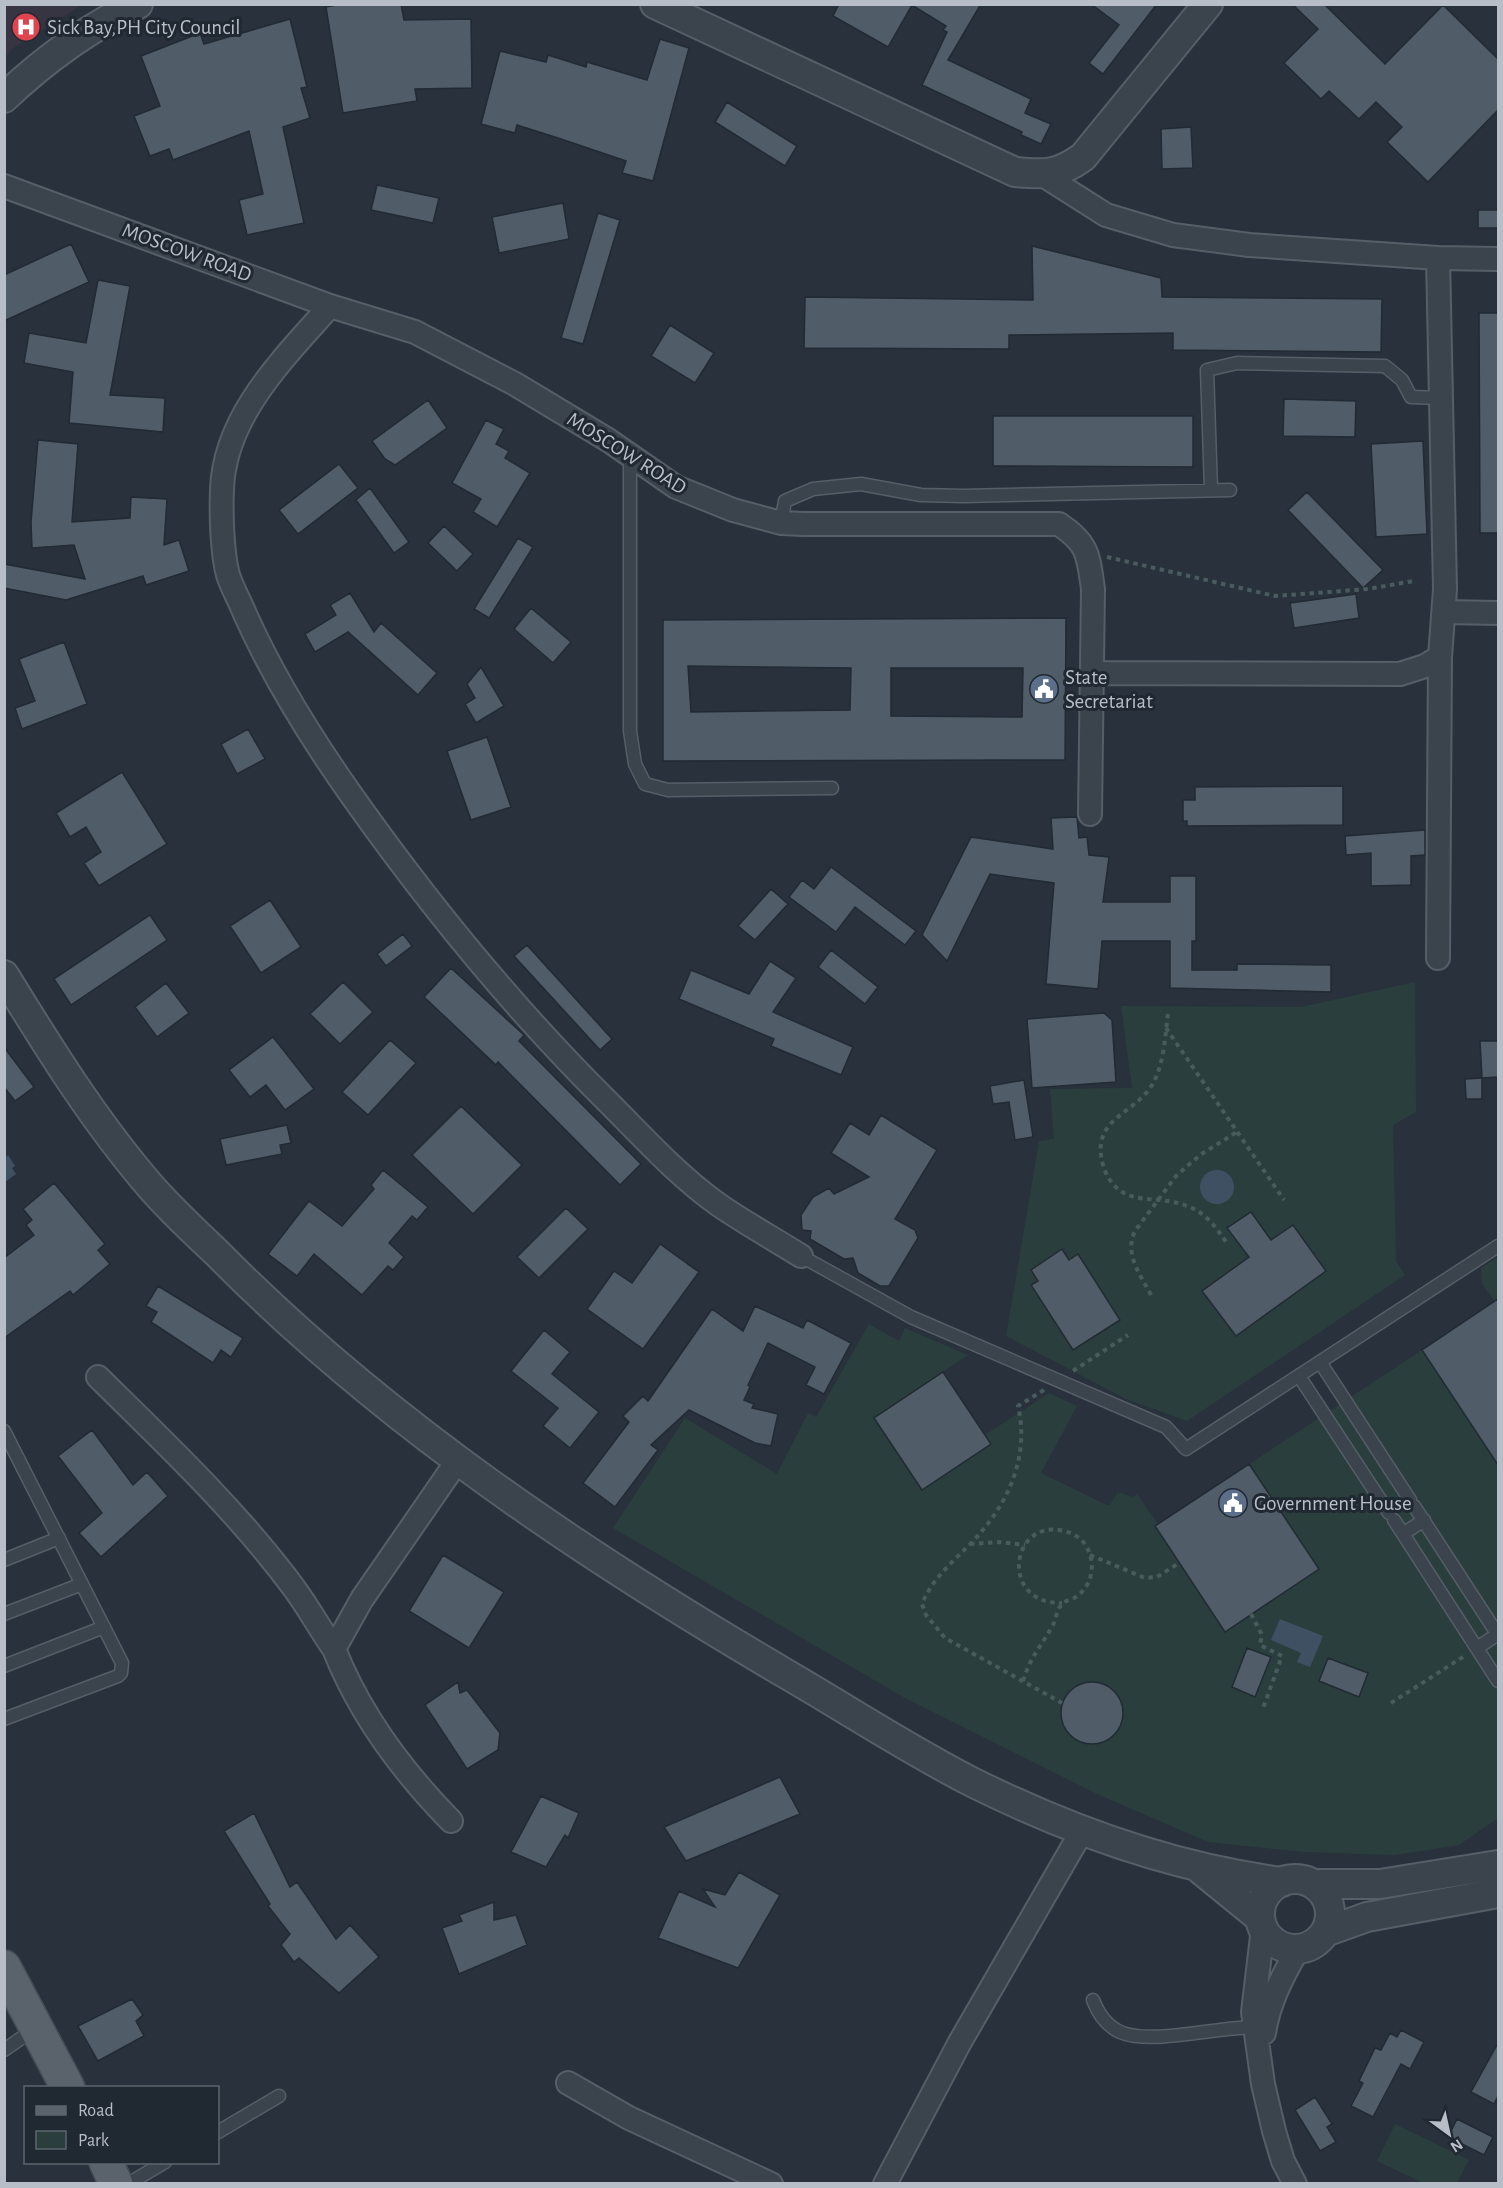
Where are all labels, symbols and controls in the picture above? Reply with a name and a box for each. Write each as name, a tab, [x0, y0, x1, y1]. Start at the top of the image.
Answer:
hospital icon: Sick Bay,PH City Council	[10, 11, 42, 43]
place label: Sick Bay,PH City Council	[47, 17, 241, 38]
street label: MOSCOW ROAD	[119, 219, 254, 286]
street label: MOSCOW ROAD	[563, 408, 690, 498]
place label: State Secretariat	[1065, 667, 1153, 712]
public building icon: State Secretariat	[1028, 673, 1060, 705]
public building icon: Government House	[1217, 1487, 1249, 1519]
place label: Government House	[1254, 1493, 1412, 1514]
legend	[24, 2086, 219, 2164]
text: Road	[78, 2102, 114, 2120]
north arrow	[1419, 2104, 1479, 2164]
text: Park	[78, 2132, 110, 2150]
text: N	[1448, 2136, 1466, 2155]

